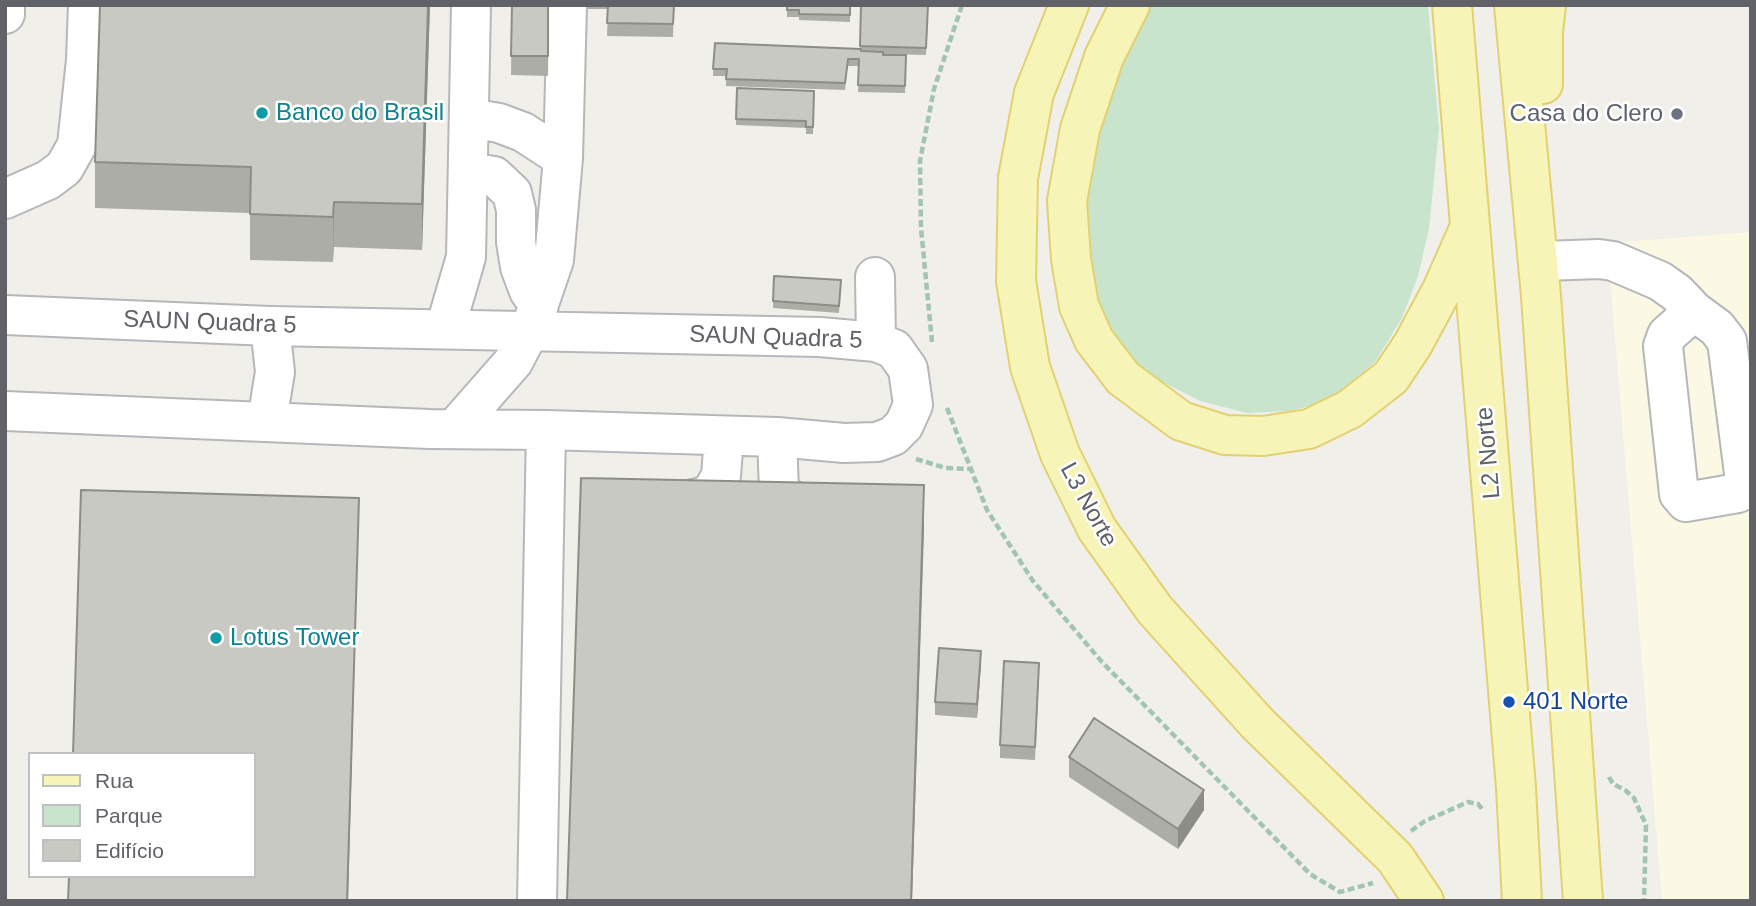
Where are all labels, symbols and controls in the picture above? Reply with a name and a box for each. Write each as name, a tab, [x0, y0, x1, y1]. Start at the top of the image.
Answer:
place label: Banco do Brasil	[276, 99, 444, 127]
place label: Casa do Clero	[1510, 100, 1663, 128]
marker: Banco do Brasil	[254, 105, 270, 121]
marker: Casa do Clero	[1669, 106, 1685, 122]
street label: SAUN Quadra 5	[123, 306, 297, 340]
street label: SAUN Quadra 5	[689, 321, 863, 355]
street label: L2 Norte	[1471, 406, 1507, 500]
street label: L3 Norte	[1053, 458, 1123, 552]
place label: Lotus Tower	[230, 624, 359, 652]
marker: Lotus Tower	[208, 630, 224, 646]
place label: 401 Norte	[1523, 688, 1628, 716]
marker: 401 Norte	[1501, 694, 1517, 710]
legend	[28, 752, 256, 878]
text: Rua	[95, 769, 134, 792]
text: Parque	[95, 804, 163, 827]
text: Edifício	[95, 839, 164, 862]

